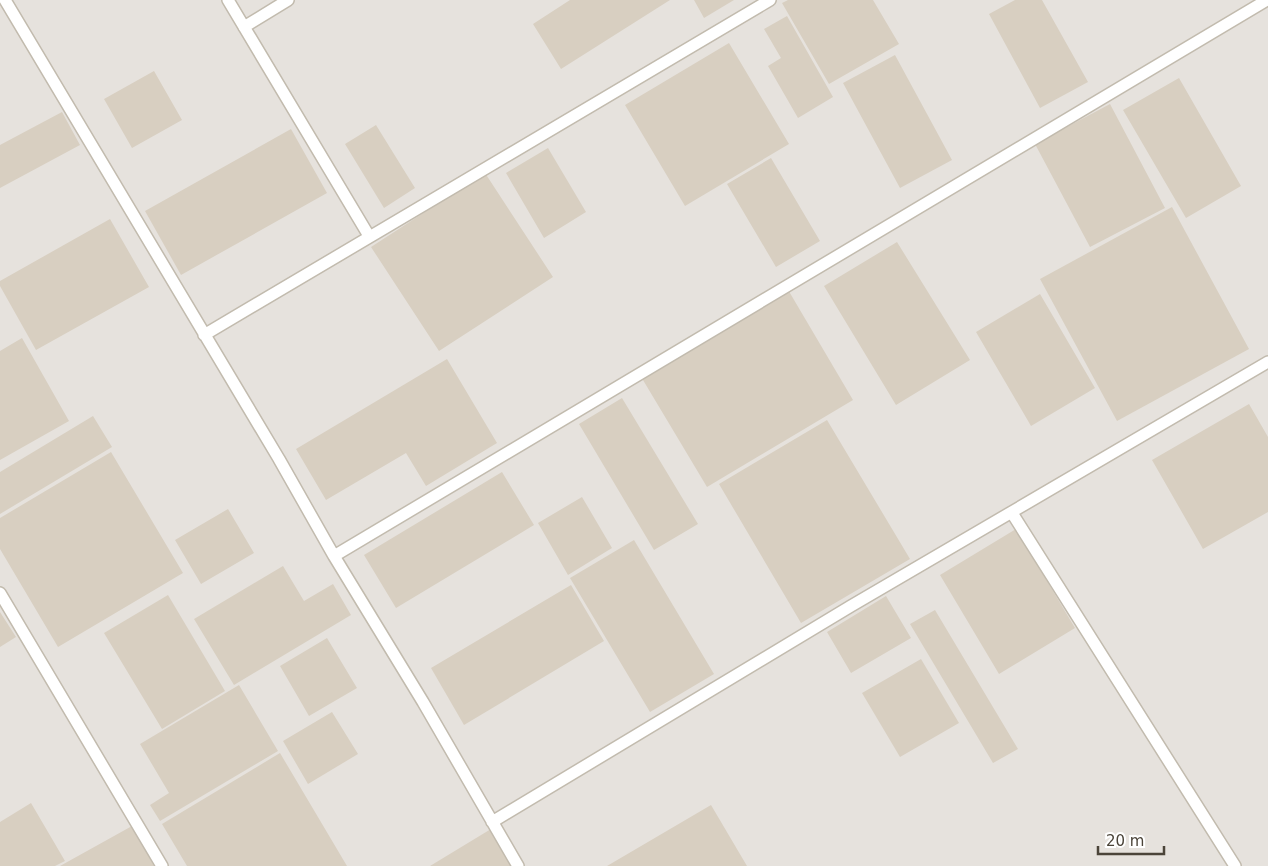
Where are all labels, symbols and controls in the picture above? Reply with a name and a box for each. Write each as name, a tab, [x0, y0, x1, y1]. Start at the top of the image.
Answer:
scale bar	[1098, 824, 1164, 856]
text: 20 m	[1106, 832, 1144, 850]

